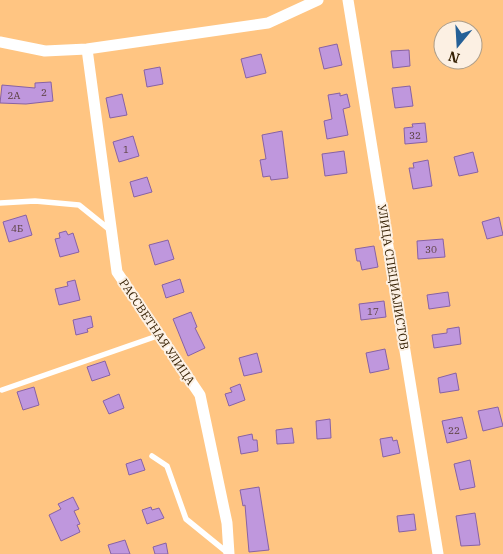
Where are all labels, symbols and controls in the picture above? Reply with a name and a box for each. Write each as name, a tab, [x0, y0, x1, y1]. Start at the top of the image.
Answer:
north arrow	[433, 20, 483, 70]
text: N	[446, 47, 462, 68]
house number: 2	[41, 86, 47, 99]
house number: 2А	[8, 89, 21, 102]
house number: 32	[409, 129, 421, 142]
house number: 1	[123, 143, 129, 156]
street label: УЛИЦА СПЕЦИАЛИСТОВ	[375, 203, 412, 351]
house number: 4Б	[11, 222, 23, 235]
house number: 30	[425, 243, 437, 256]
street label: РАССВЕТНАЯ УЛИЦА	[116, 276, 199, 388]
house number: 17	[367, 305, 379, 318]
house number: 22	[448, 424, 460, 437]

